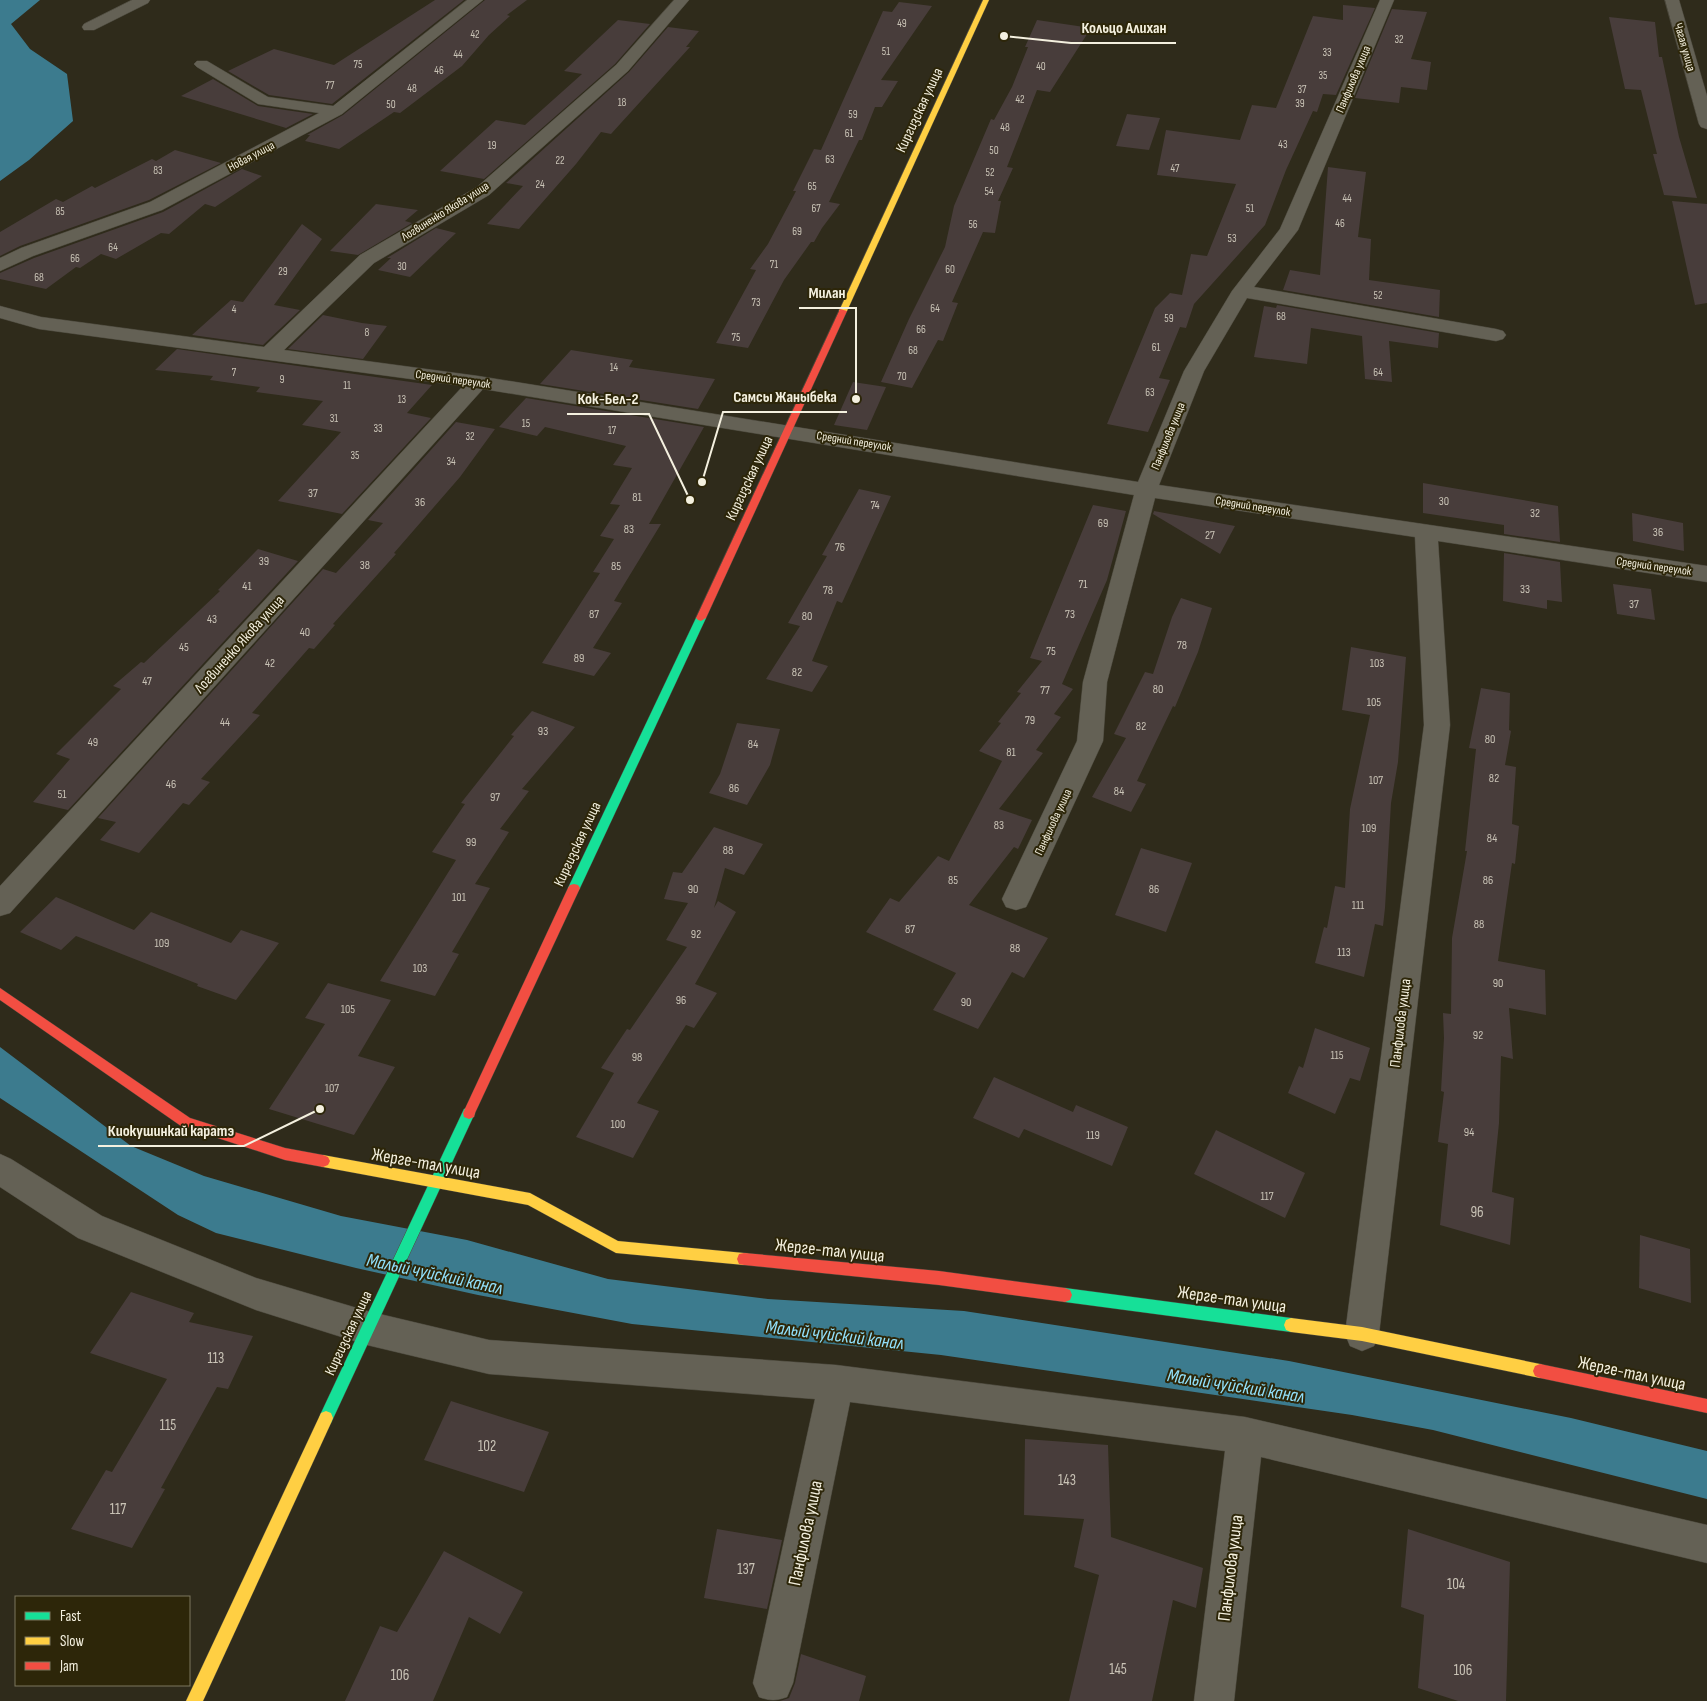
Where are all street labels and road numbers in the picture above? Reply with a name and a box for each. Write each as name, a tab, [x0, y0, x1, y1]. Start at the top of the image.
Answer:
street label: Чагая улица	[1670, 21, 1699, 73]
street label: Панфилова улица	[1333, 43, 1374, 115]
street label: Киргизская улица	[892, 65, 947, 156]
street label: Новая улица	[225, 138, 277, 175]
street label: Логвиненко Якова улица	[398, 178, 492, 245]
street label: Средний переулок	[414, 367, 492, 392]
street label: Панфилова улица	[1148, 400, 1189, 472]
street label: Средний переулок	[815, 428, 893, 455]
street label: Киргизская улица	[722, 433, 777, 524]
street label: Средний переулок	[1214, 493, 1292, 520]
street label: Средний переулок	[1615, 554, 1693, 579]
street label: Логвиненко Якова улица	[190, 591, 289, 698]
street label: Панфилова улица	[1032, 786, 1075, 858]
street label: Киргизская улица	[550, 799, 605, 890]
street label: Панфилова улица	[1386, 977, 1415, 1068]
street label: Жерге-тал улица	[370, 1144, 482, 1183]
street label: Жерге-тал улица	[774, 1234, 886, 1267]
street label: Жерге-тал улица	[1176, 1281, 1288, 1318]
street label: Киргизская улица	[321, 1288, 376, 1379]
street label: Жерге-тал улица	[1576, 1352, 1688, 1395]
street label: Панфилова улица	[784, 1479, 827, 1588]
street label: Панфилова улица	[1214, 1514, 1247, 1622]

